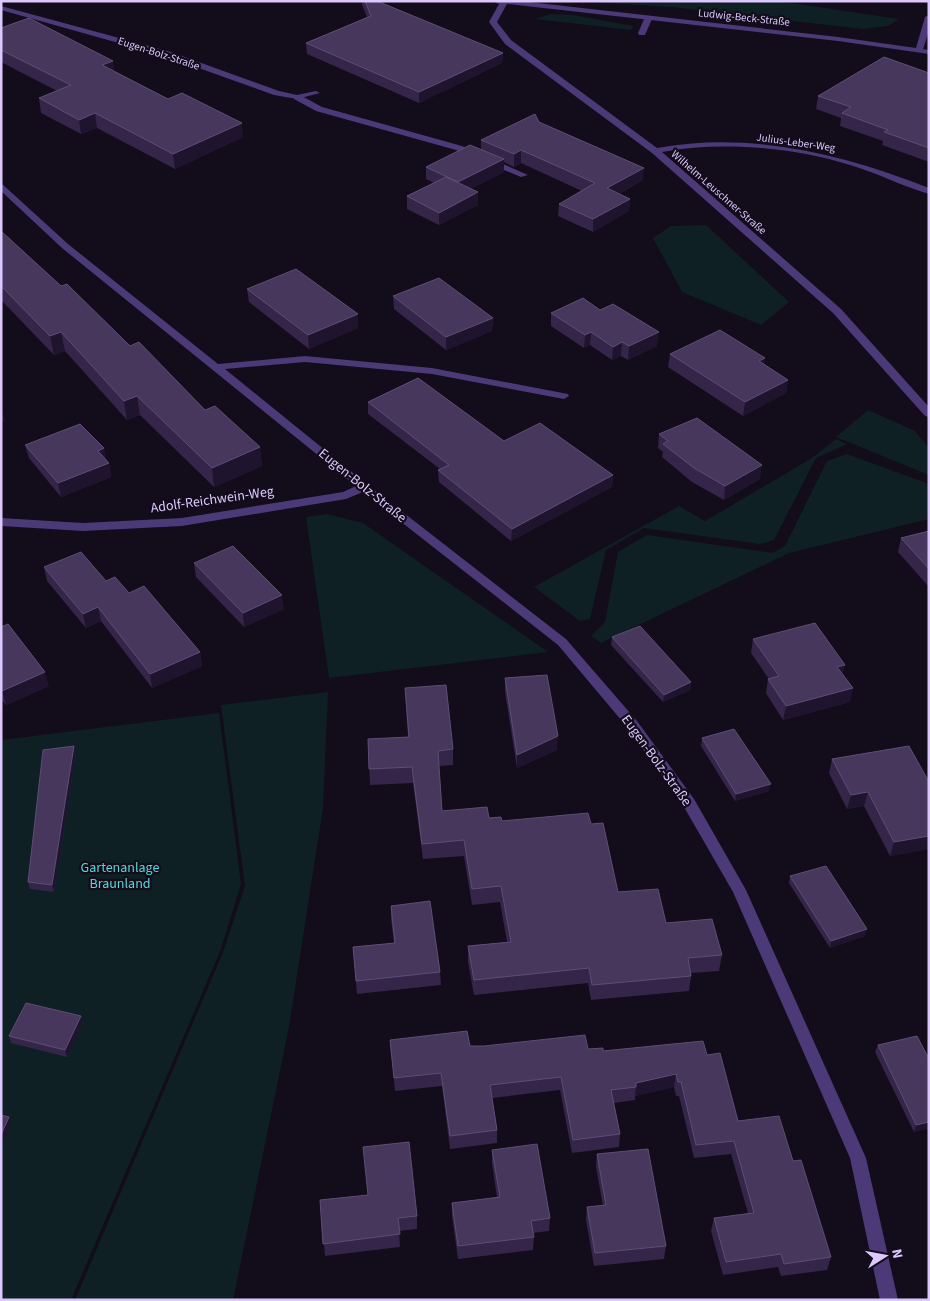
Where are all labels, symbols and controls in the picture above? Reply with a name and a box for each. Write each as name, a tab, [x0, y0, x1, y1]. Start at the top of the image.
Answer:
street label: Ludwig-Beck-Straße	[697, 5, 791, 30]
street label: Eugen-Bolz-Straße	[116, 33, 202, 74]
street label: Julius-Leber-Weg	[756, 130, 837, 156]
street label: Wilhelm-Leuschner-Straße	[668, 147, 770, 238]
street label: Eugen-Bolz-Straße	[314, 444, 411, 528]
street label: Adolf-Reichwein-Weg	[149, 481, 275, 519]
street label: Eugen-Bolz-Straße	[616, 711, 696, 810]
park label: Gartenanlage Braunland	[81, 858, 159, 894]
north arrow	[860, 1231, 910, 1281]
text: N	[886, 1247, 907, 1260]

